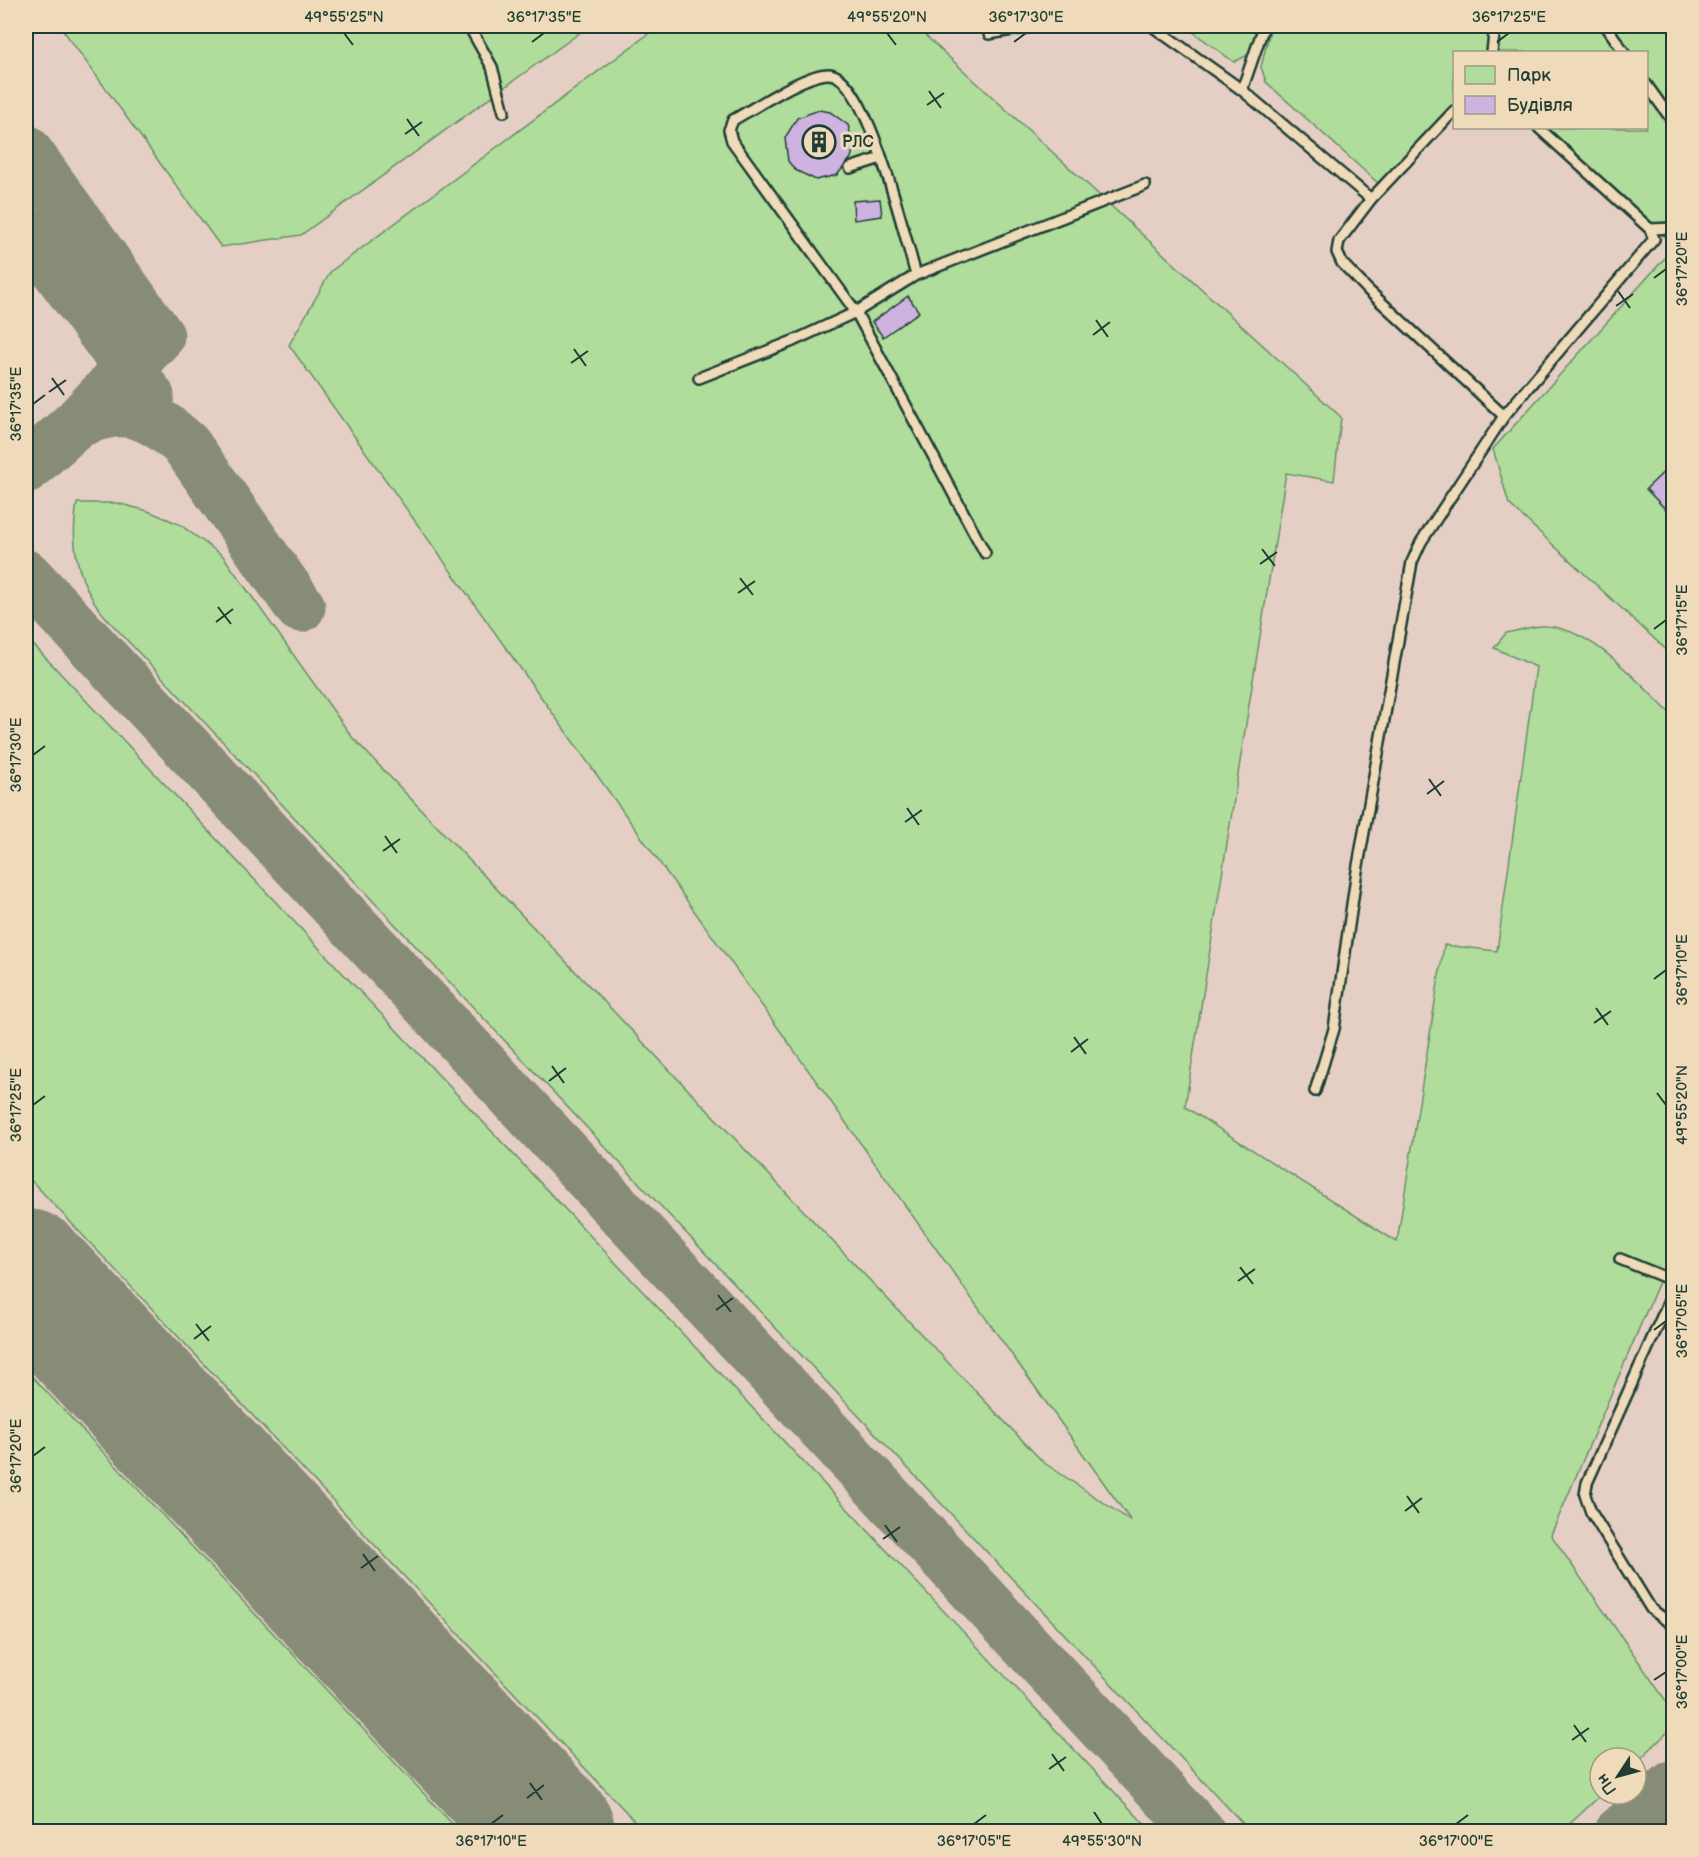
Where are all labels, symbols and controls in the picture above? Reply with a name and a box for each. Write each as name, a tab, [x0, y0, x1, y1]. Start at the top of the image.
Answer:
text: 49°55'25"N	[304, 8, 384, 27]
text: 36°17'35"E	[507, 8, 582, 27]
text: 49°55'20"N	[847, 8, 927, 27]
text: 36°17'30"E	[988, 8, 1064, 27]
text: 36°17'25"E	[1472, 8, 1546, 27]
legend	[1453, 51, 1648, 129]
text: Парк	[1507, 65, 1551, 86]
text: Будівля	[1507, 95, 1573, 116]
building icon: РЛС	[801, 124, 837, 160]
place label: РЛС	[842, 133, 874, 152]
text: 36°17'20"E	[1673, 232, 1692, 306]
text: 36°17'35"E	[7, 366, 26, 441]
text: 36°17'15"E	[1673, 584, 1692, 656]
text: 36°17'30"E	[7, 717, 26, 793]
text: 36°17'10"E	[1673, 934, 1692, 1006]
text: 49°55'20"N	[1673, 1065, 1692, 1145]
text: 36°17'25"E	[7, 1068, 26, 1142]
text: 36°17'05"E	[1673, 1284, 1692, 1358]
text: 36°17'20"E	[7, 1419, 26, 1493]
text: 36°17'00"E	[1673, 1635, 1692, 1709]
north arrow	[1588, 1746, 1648, 1806]
text: Пн	[1593, 1770, 1621, 1798]
text: 36°17'10"E	[455, 1832, 527, 1851]
text: 36°17'05"E	[937, 1832, 1011, 1851]
text: 49°55'30"N	[1062, 1832, 1142, 1851]
text: 36°17'00"E	[1419, 1832, 1493, 1851]

